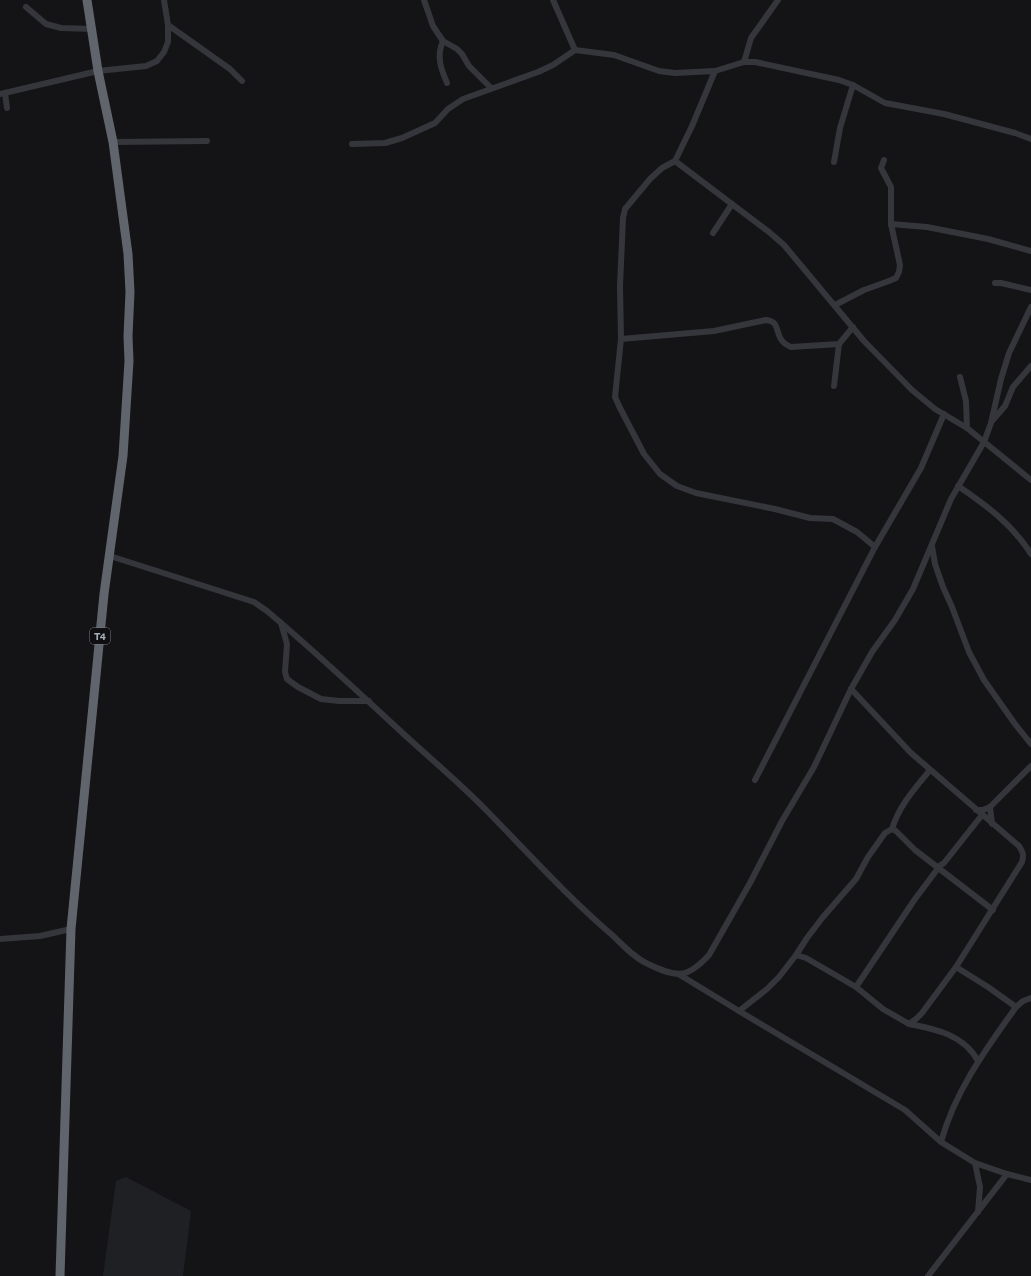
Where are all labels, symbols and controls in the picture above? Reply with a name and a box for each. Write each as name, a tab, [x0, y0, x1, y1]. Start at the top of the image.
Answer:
road number: T4	[90, 628, 110, 644]

